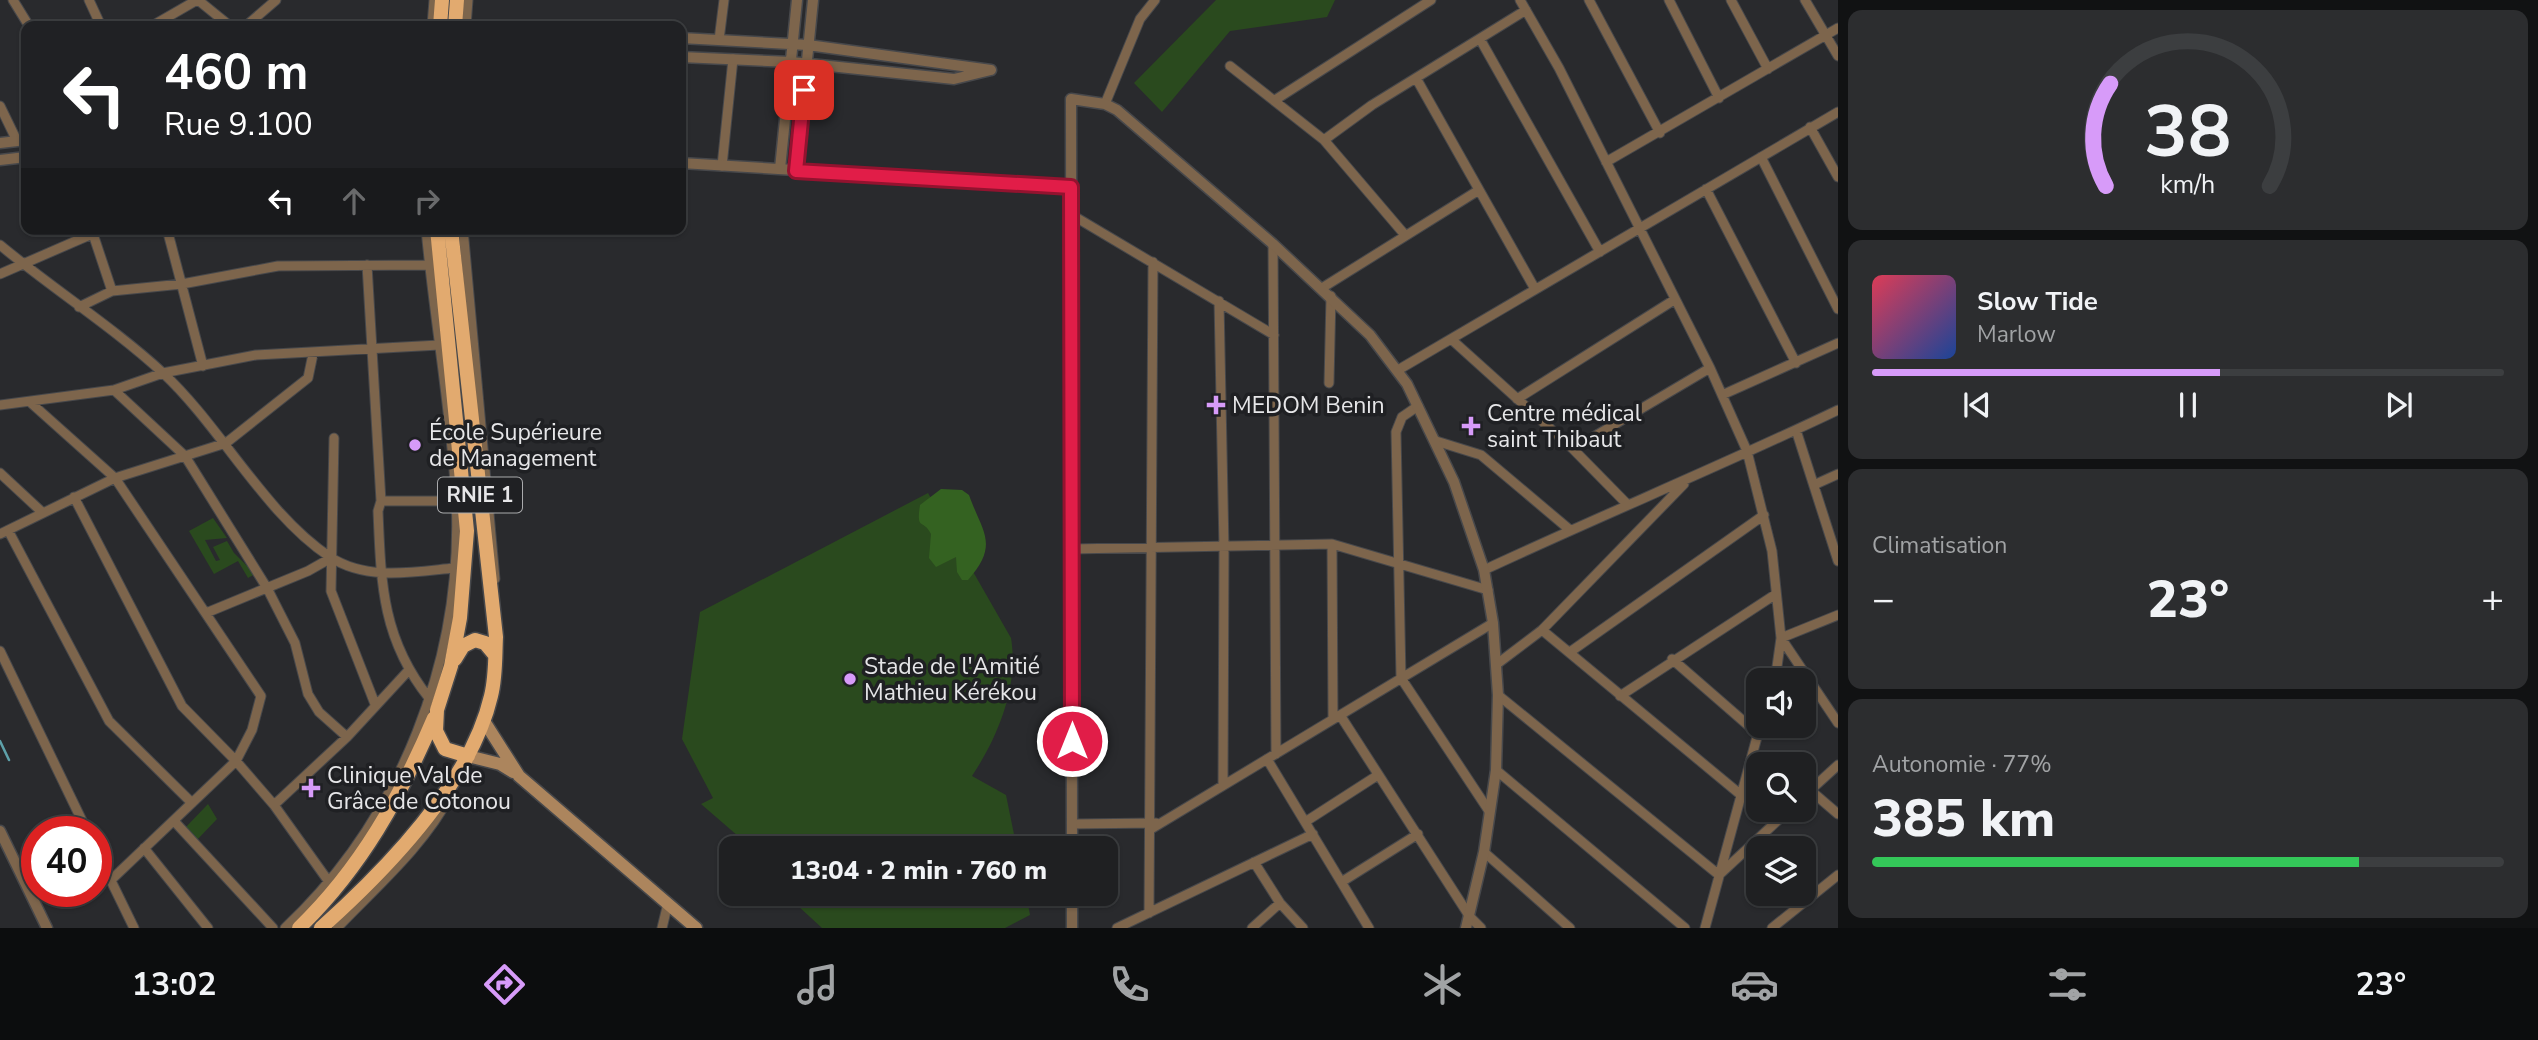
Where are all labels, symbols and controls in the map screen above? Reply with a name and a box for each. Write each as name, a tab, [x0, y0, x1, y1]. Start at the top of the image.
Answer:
text: 460 m	[164, 39, 308, 106]
icon: left	[49, 49, 140, 140]
pin	[774, 60, 834, 120]
icon: arrive	[785, 71, 823, 109]
text: 38	[2144, 82, 2232, 182]
text: Rue 9.100	[164, 103, 313, 146]
text: km/h	[2160, 168, 2216, 202]
icon: left	[262, 182, 300, 220]
icon: ahead	[335, 182, 373, 220]
icon: right	[408, 182, 446, 220]
text: Slow Tide	[1977, 284, 2098, 319]
text: Marlow	[1977, 319, 2056, 350]
icon: previous	[1958, 386, 1996, 424]
icon: pause	[2169, 386, 2207, 424]
icon: next	[2380, 386, 2418, 424]
place label: MEDOM Benin	[1232, 390, 1385, 421]
marker: MEDOM Benin	[1206, 395, 1226, 415]
place label: Centre médical saint Thibaut	[1487, 398, 1642, 455]
marker: Centre médical saint Thibaut	[1461, 416, 1481, 436]
place label: École Supérieure de Management	[429, 417, 602, 474]
marker: École Supérieure de Management	[407, 437, 423, 453]
road number: RNIE 1	[438, 477, 522, 512]
text: Climatisation	[1872, 530, 2007, 561]
text: 23°	[2147, 564, 2229, 635]
text: −	[1872, 574, 1895, 625]
text: +	[2481, 574, 2504, 625]
place label: Stade de l'Amitié Mathieu Kérékou	[864, 651, 1040, 708]
map controls	[1746, 668, 1816, 906]
button: sound	[1746, 668, 1816, 738]
marker: Stade de l'Amitié Mathieu Kérékou	[842, 671, 858, 687]
position arrow	[1035, 704, 1109, 778]
text: Autonomie · 77%	[1872, 749, 2052, 780]
button: search	[1746, 752, 1816, 822]
place label: Clinique Val de Grâce de Cotonou	[327, 760, 511, 817]
marker: Clinique Val de Grâce de Cotonou	[301, 778, 321, 798]
text: 385 km	[1872, 783, 2055, 854]
speed limit sign: 40	[21, 816, 112, 907]
button: layers	[1746, 836, 1816, 906]
text: 13:04 · 2 min · 760 m	[790, 853, 1047, 888]
icon: directions	[480, 960, 529, 1009]
icon: music	[793, 960, 842, 1009]
icon: phone	[1105, 960, 1154, 1009]
icon: climate	[1418, 960, 1467, 1009]
icon: car	[1730, 960, 1779, 1009]
icon: filters	[2043, 960, 2092, 1009]
text: 13:02	[132, 963, 217, 1006]
text: 23°	[2356, 963, 2406, 1006]

